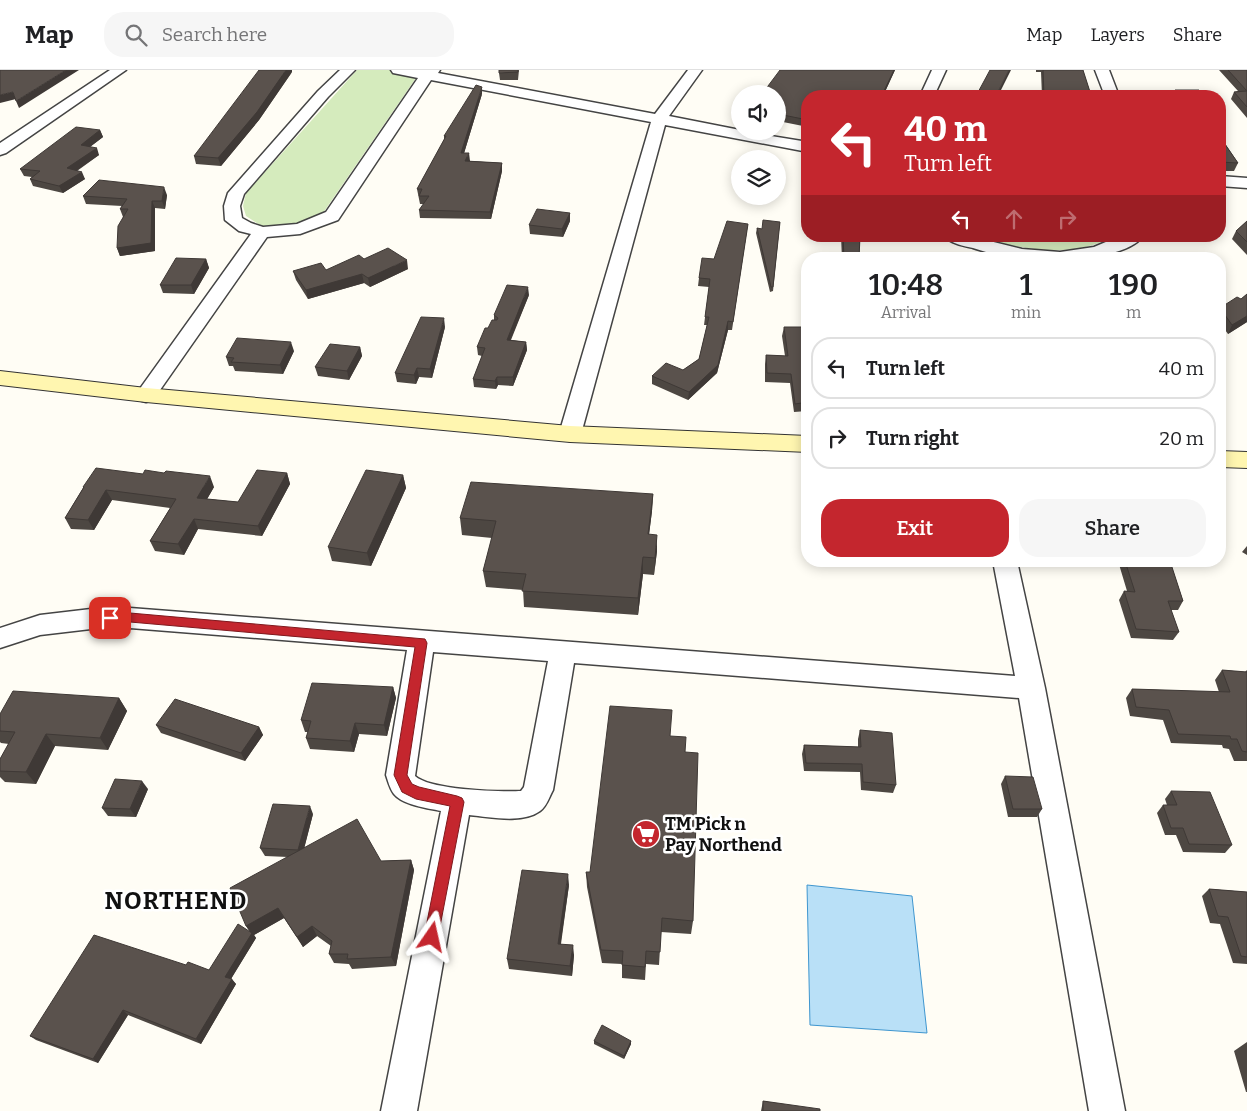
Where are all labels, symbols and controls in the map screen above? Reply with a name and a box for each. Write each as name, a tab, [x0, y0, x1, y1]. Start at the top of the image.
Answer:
search box	[104, 12, 454, 57]
text: Map	[25, 21, 74, 49]
icon: search	[122, 21, 150, 49]
text: Search here	[162, 23, 267, 46]
text: Map	[1026, 24, 1062, 46]
text: Layers	[1090, 24, 1145, 46]
text: Share	[1173, 24, 1222, 46]
map controls	[731, 85, 786, 205]
button: sound	[731, 85, 786, 140]
text: 40 m	[904, 108, 987, 150]
icon: left	[821, 110, 886, 175]
button: layers	[731, 150, 786, 205]
text: Turn left	[904, 150, 992, 177]
icon: left	[947, 205, 975, 233]
icon: ahead	[1000, 205, 1028, 233]
icon: right	[1053, 205, 1081, 233]
text: 10:48	[869, 267, 943, 303]
text: 1	[1020, 267, 1032, 303]
text: 190	[1109, 267, 1158, 303]
text: Arrival	[881, 303, 931, 322]
text: min	[1011, 303, 1041, 322]
text: m	[1126, 303, 1141, 322]
icon: left	[823, 354, 851, 382]
text: Turn left	[866, 357, 945, 380]
text: 40 m	[1159, 357, 1204, 380]
icon: right	[823, 424, 851, 452]
text: Turn right	[866, 427, 959, 450]
text: 20 m	[1160, 427, 1204, 450]
button: Exit	[821, 499, 1009, 557]
button: Share	[1019, 499, 1206, 557]
pin	[89, 597, 131, 639]
icon: arrive	[96, 604, 124, 632]
place label: TM Pick n Pay Northend	[665, 813, 782, 856]
supermarket icon: TM Pick n Pay Northend	[631, 819, 661, 849]
district label: NORTHEND	[105, 887, 247, 915]
position arrow	[405, 910, 457, 962]

